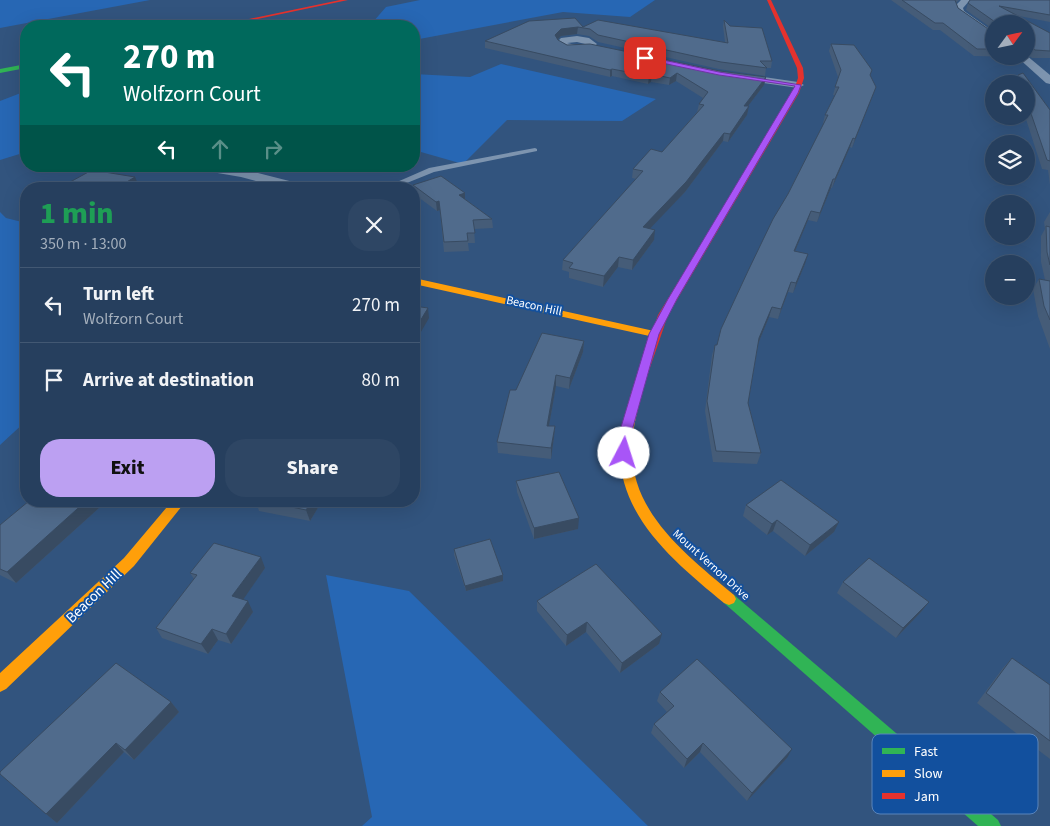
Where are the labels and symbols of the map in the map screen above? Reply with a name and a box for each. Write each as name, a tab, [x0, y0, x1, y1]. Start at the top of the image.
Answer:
north arrow	[985, 15, 1035, 65]
pin	[624, 37, 666, 79]
street label: Beacon Hill	[505, 292, 563, 320]
position arrow	[597, 426, 649, 478]
street label: Mount Vernon Drive	[669, 526, 753, 604]
street label: Beacon Hill	[61, 564, 127, 628]
legend	[872, 734, 1038, 814]
text: Fast	[914, 742, 938, 762]
text: Slow	[914, 764, 943, 784]
text: Jam	[914, 787, 939, 807]

